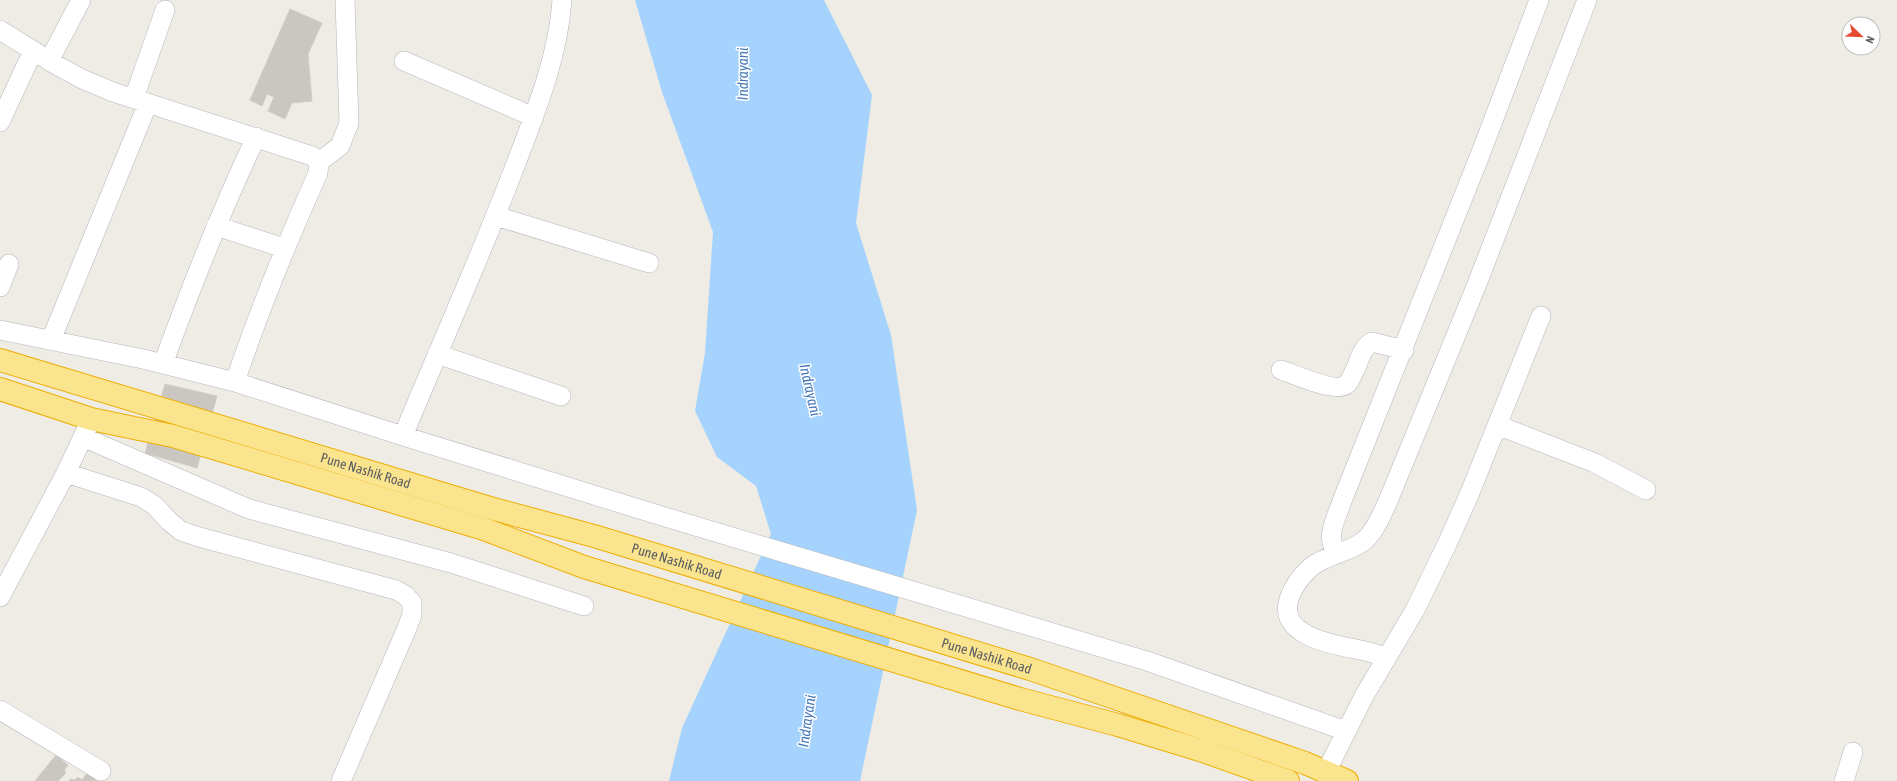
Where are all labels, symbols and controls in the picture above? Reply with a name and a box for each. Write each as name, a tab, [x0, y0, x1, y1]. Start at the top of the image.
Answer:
north arrow	[1841, 16, 1881, 56]
text: N	[1863, 35, 1877, 45]
water label: Indrayani	[734, 47, 751, 100]
water label: Indrayani	[796, 362, 825, 418]
street label: Pune Nashik Road	[319, 449, 413, 492]
street label: Pune Nashik Road	[630, 540, 724, 582]
street label: Pune Nashik Road	[940, 634, 1034, 677]
water label: Indrayani	[794, 693, 819, 748]

